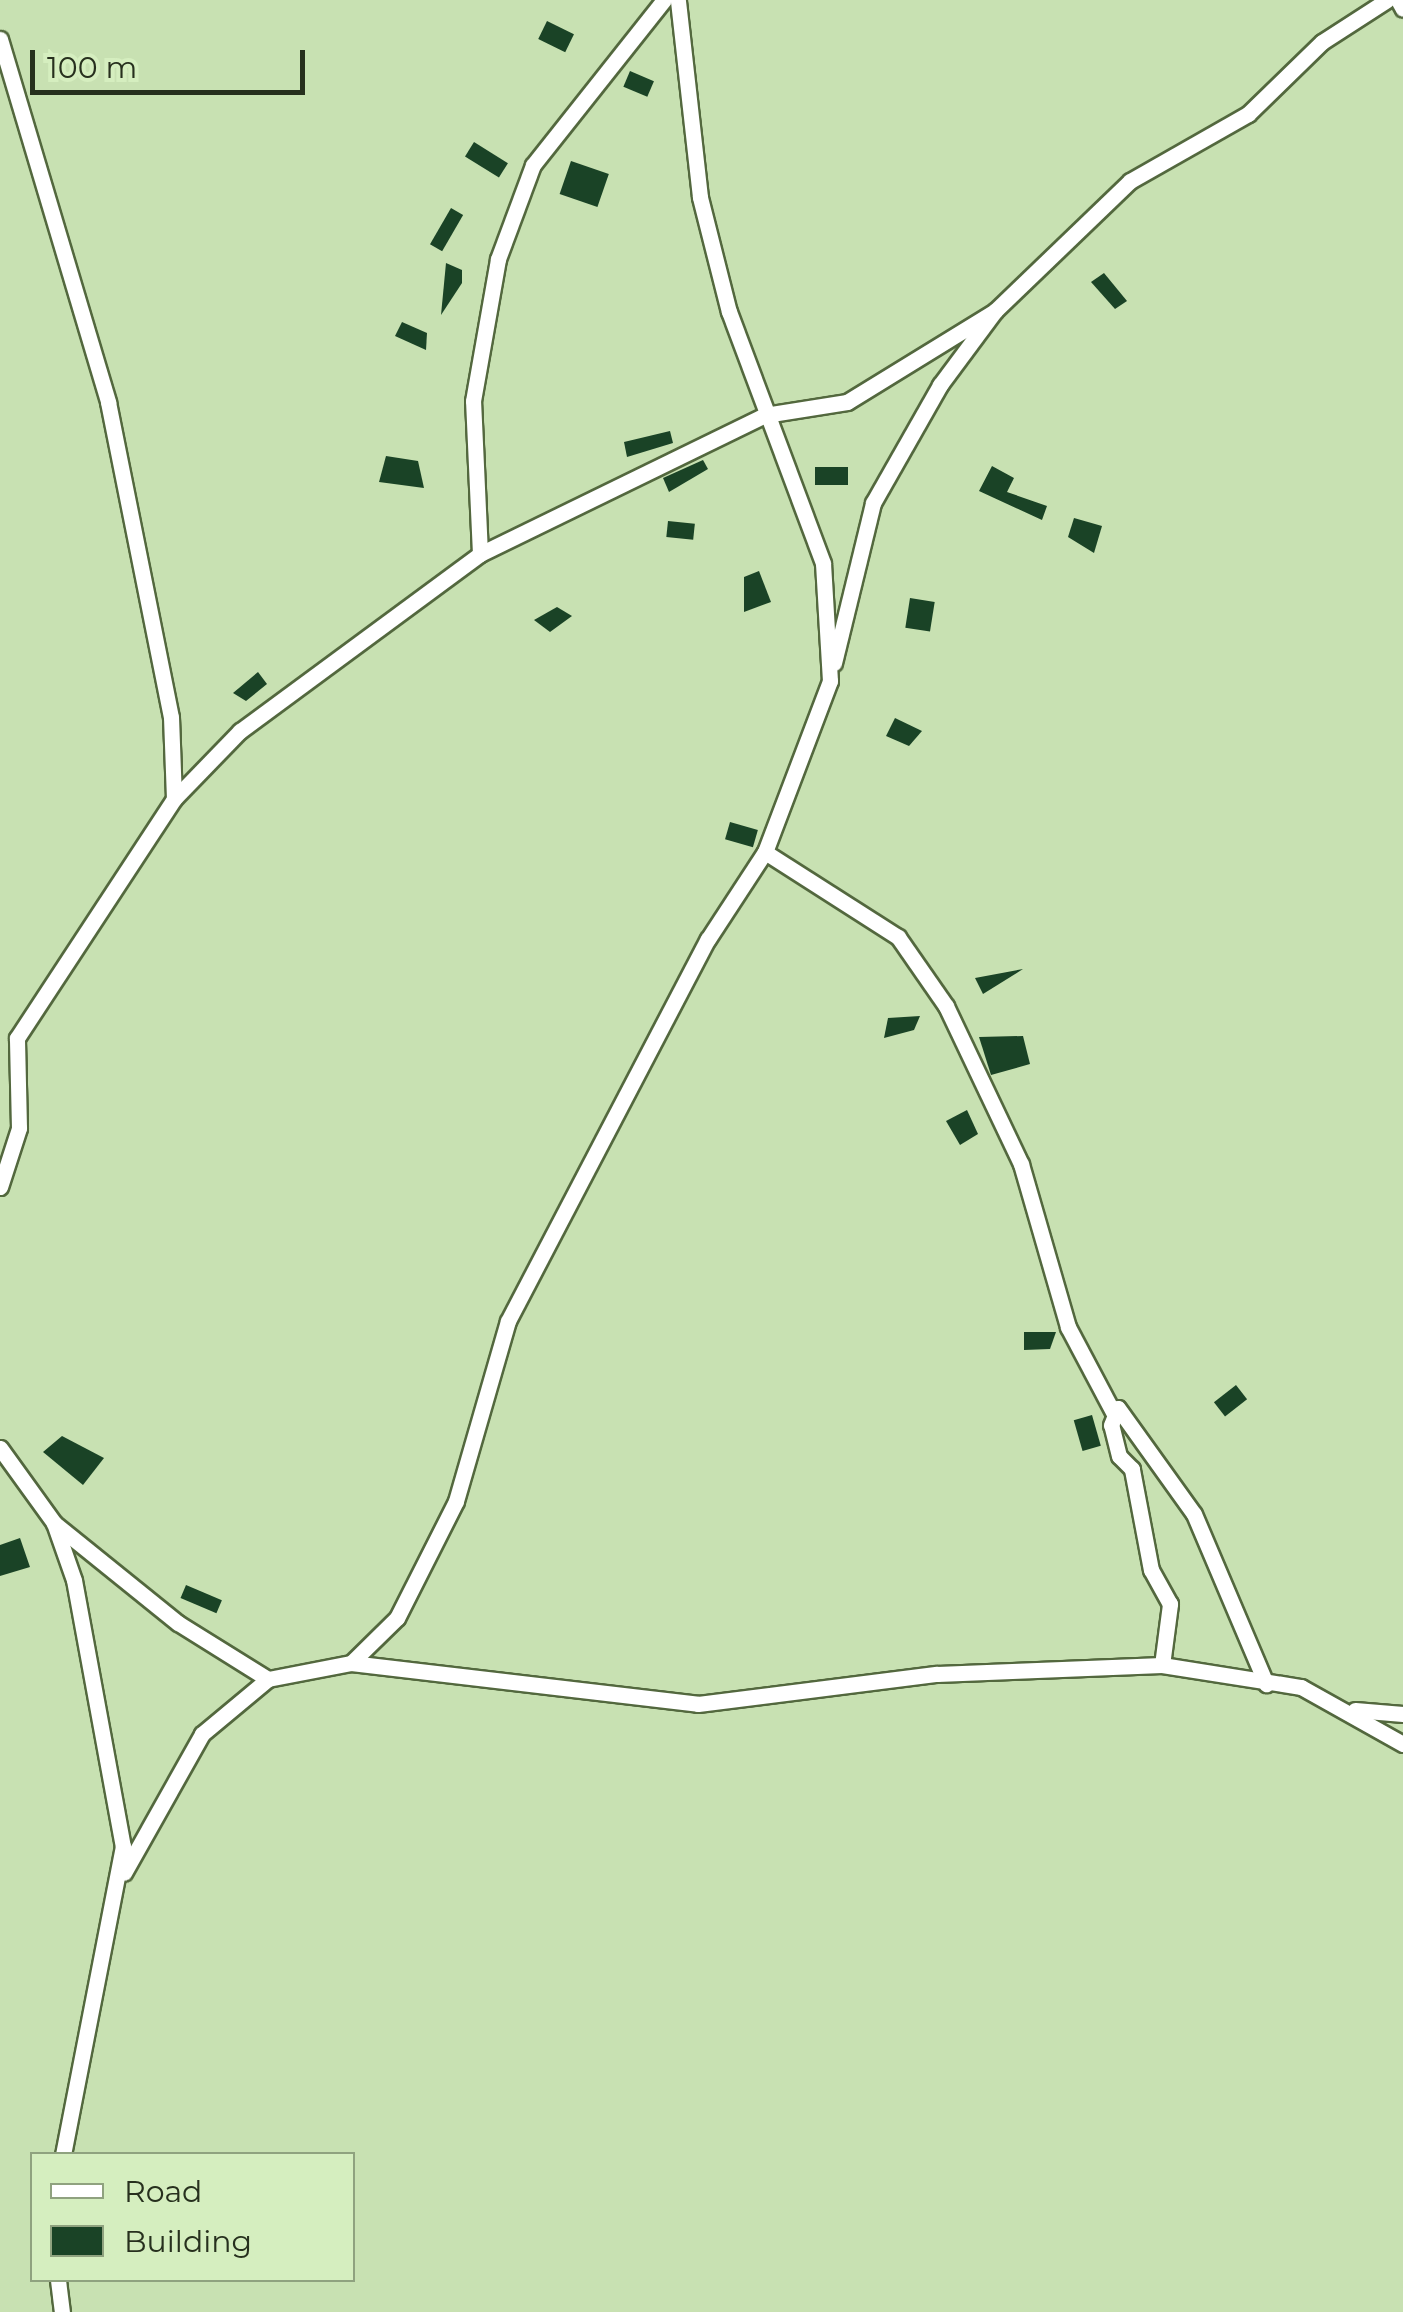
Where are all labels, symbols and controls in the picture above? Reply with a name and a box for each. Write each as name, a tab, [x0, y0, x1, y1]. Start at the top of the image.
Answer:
scale bar	[35, 30, 310, 92]
text: 100 m	[47, 49, 137, 86]
legend	[30, 2152, 355, 2282]
text: Road	[124, 2173, 202, 2210]
text: Building	[124, 2223, 252, 2260]

